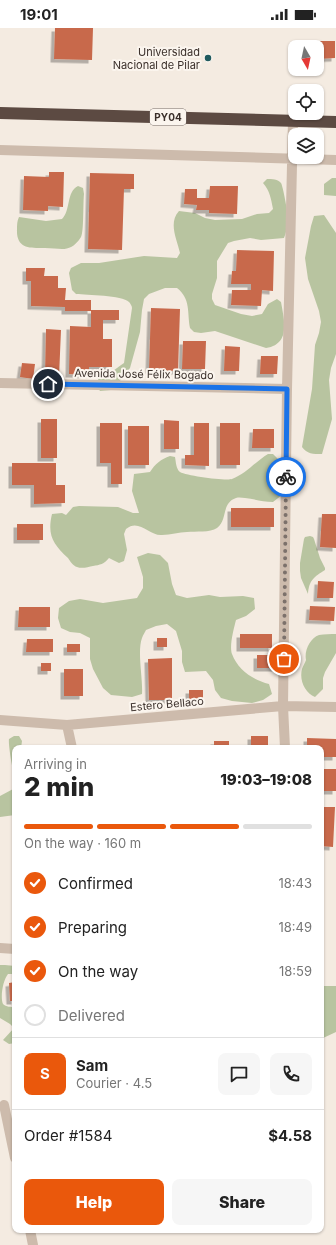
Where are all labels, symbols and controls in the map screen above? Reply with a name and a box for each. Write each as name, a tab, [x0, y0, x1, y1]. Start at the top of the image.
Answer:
text: 19:01	[20, 5, 58, 24]
north arrow	[288, 40, 324, 76]
map controls	[288, 40, 324, 164]
place label: Universidad Nacional de Pilar	[113, 45, 200, 72]
marker: Universidad Nacional de Pilar	[203, 53, 213, 63]
button: locate	[288, 84, 324, 120]
road number: PY04	[150, 109, 186, 125]
button: layers	[288, 128, 324, 164]
street label: Avenida José Félix Bogado	[74, 366, 214, 382]
pin	[31, 367, 65, 401]
icon: home	[37, 373, 59, 395]
courier	[266, 457, 306, 497]
icon: bike	[275, 466, 297, 488]
pin	[267, 642, 301, 676]
icon: bag	[273, 648, 295, 670]
street label: Estero Bellaco	[130, 694, 205, 714]
text: Arriving in	[24, 756, 87, 772]
text: 19:03–19:08	[220, 770, 312, 789]
text: 2 min	[24, 771, 94, 802]
text: On the way · 160 m	[24, 835, 141, 851]
icon: check	[24, 872, 46, 894]
text: Confirmed	[58, 874, 133, 893]
text: 18:43	[278, 875, 312, 891]
icon: check	[24, 916, 46, 938]
text: Preparing	[58, 918, 127, 937]
text: 18:49	[278, 919, 312, 935]
icon: check	[24, 960, 46, 982]
text: On the way	[58, 962, 138, 981]
text: 18:59	[279, 963, 312, 979]
text: Delivered	[58, 1006, 125, 1025]
button: chat	[218, 1053, 260, 1095]
button: phone	[270, 1053, 312, 1095]
text: Sam	[76, 1056, 108, 1075]
text: S	[40, 1064, 50, 1083]
text: Courier · 4.5	[76, 1075, 152, 1091]
text: Order #1584	[24, 1126, 112, 1145]
text: $4.58	[268, 1126, 312, 1145]
button: Help	[24, 1179, 164, 1225]
button: Share	[172, 1179, 312, 1225]

